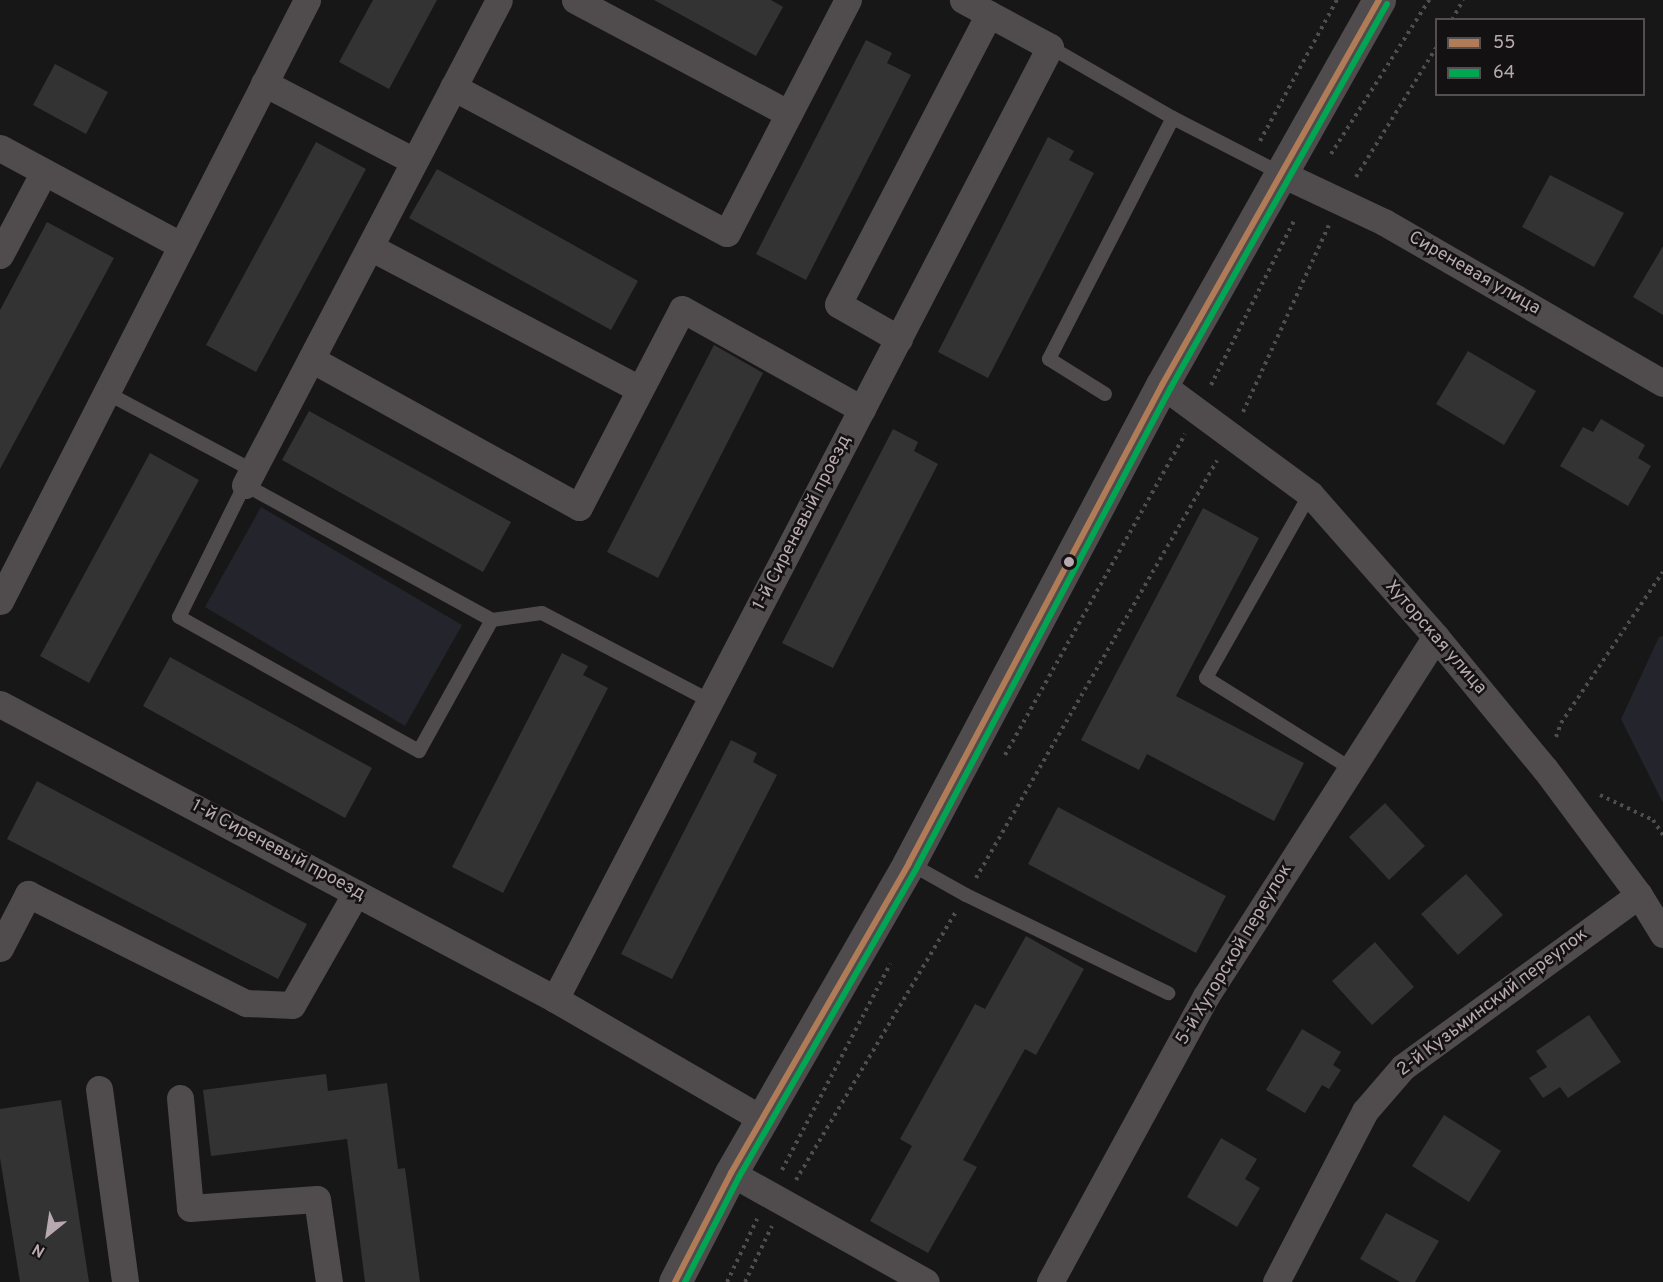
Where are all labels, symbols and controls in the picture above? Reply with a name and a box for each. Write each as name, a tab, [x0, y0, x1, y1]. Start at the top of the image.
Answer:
legend	[1435, 18, 1645, 96]
text: 55	[1493, 32, 1515, 55]
text: 64	[1493, 62, 1515, 85]
street label: Сиреневая улица	[1404, 227, 1544, 321]
street label: 1-й Сиреневый проезд	[749, 432, 857, 614]
unlabelled marker	[1063, 556, 1075, 568]
street label: Хуторская улица	[1380, 577, 1490, 699]
street label: 1-й Сиреневый проезд	[187, 796, 369, 906]
street label: 5-й Хуторской переулок	[1172, 861, 1298, 1049]
street label: 2-й Кузьминский переулок	[1394, 924, 1592, 1082]
north arrow	[18, 1204, 78, 1264]
text: N	[29, 1238, 49, 1261]

